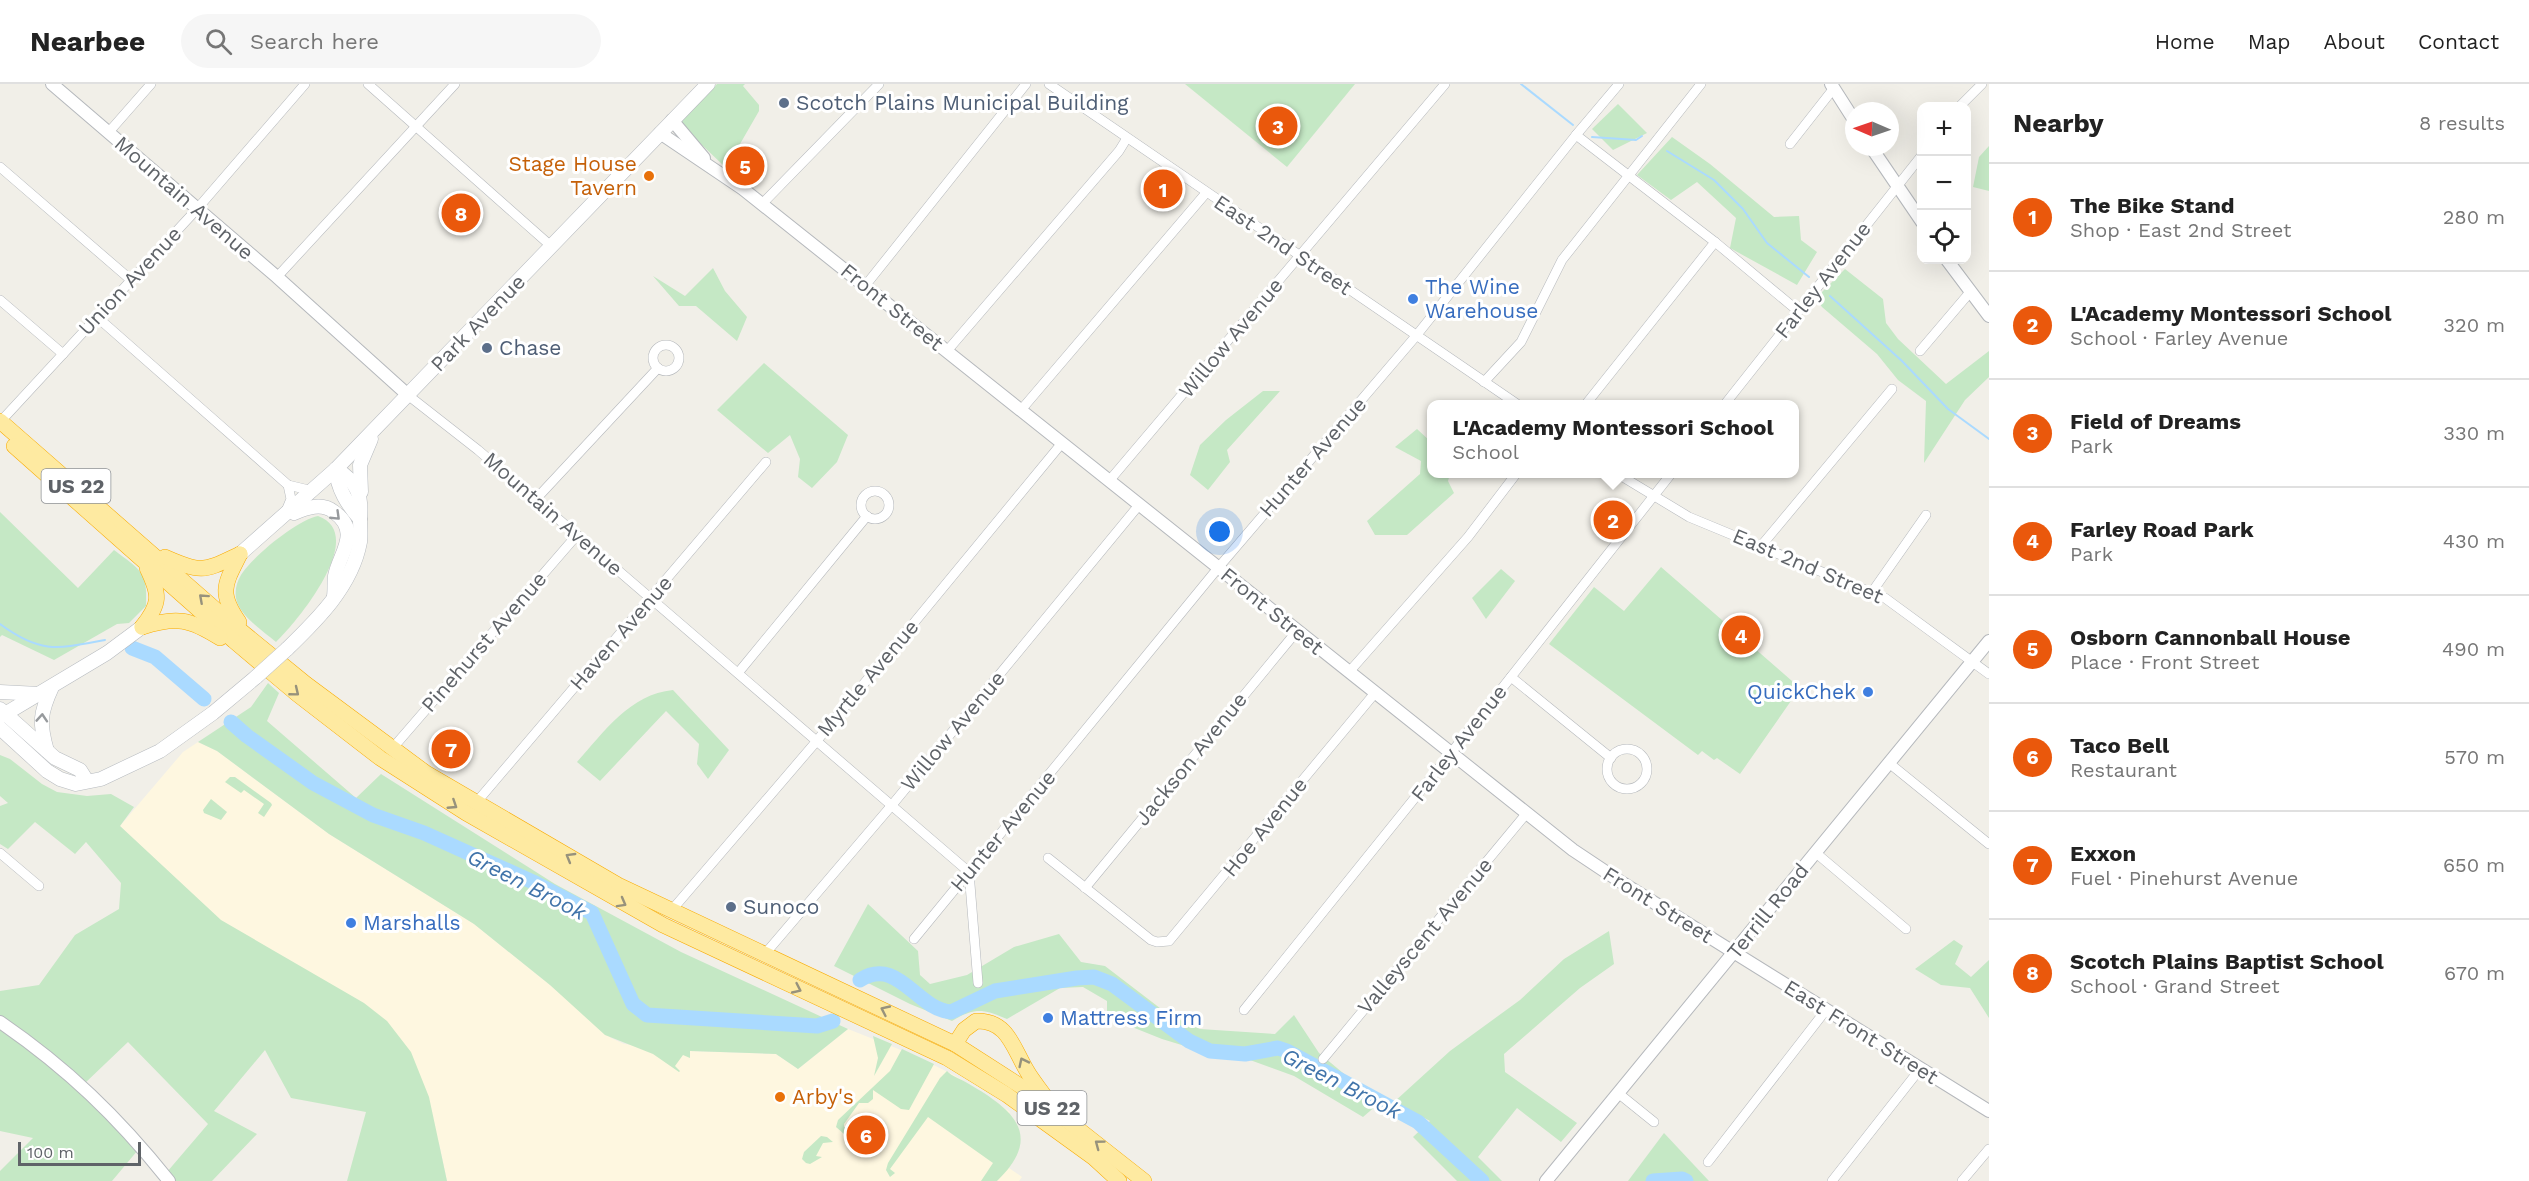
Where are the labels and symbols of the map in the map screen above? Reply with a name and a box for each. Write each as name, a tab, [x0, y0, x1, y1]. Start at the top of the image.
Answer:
place label: Scotch Plains Municipal Building	[796, 90, 1129, 115]
marker: Scotch Plains Municipal Building	[777, 96, 791, 110]
north arrow	[1845, 102, 1899, 156]
pin: 3	[1258, 104, 1298, 148]
street label: Mountain Avenue	[110, 130, 259, 265]
pin: 5	[726, 144, 764, 188]
place label: Stage House Tavern	[508, 151, 637, 200]
pin: 1	[1144, 166, 1182, 212]
marker: Stage House Tavern	[642, 169, 656, 183]
street label: East 2nd Street	[1210, 189, 1357, 300]
pin: 8	[442, 190, 480, 236]
street label: Farley Avenue	[1769, 216, 1876, 343]
street label: Union Avenue	[73, 221, 186, 340]
street label: Front Street	[836, 258, 949, 356]
street label: Park Avenue	[425, 269, 530, 376]
street label: Willow Avenue	[1173, 273, 1288, 403]
place label: The Wine Warehouse	[1425, 274, 1538, 323]
marker: The Wine Warehouse	[1406, 292, 1420, 306]
place label: Chase	[499, 335, 561, 360]
marker: Chase	[480, 341, 494, 355]
street label: Hunter Avenue	[1254, 392, 1371, 522]
street label: Mountain Avenue	[479, 446, 628, 581]
road number: US 22	[42, 469, 110, 503]
pin: 2	[1594, 498, 1632, 542]
one-way arrow	[329, 508, 340, 519]
your location	[1205, 517, 1234, 546]
street label: East 2nd Street	[1729, 523, 1887, 609]
street label: Front Street	[1216, 562, 1329, 660]
street label: Pinehurst Avenue	[416, 566, 551, 717]
street label: Haven Avenue	[564, 570, 677, 695]
one-way arrow	[199, 594, 210, 605]
pin: 4	[1722, 612, 1760, 658]
street label: Myrtle Avenue	[812, 614, 924, 741]
street label: Willow Avenue	[895, 666, 1010, 796]
street label: Farley Avenue	[1405, 679, 1512, 806]
place label: QuickChek	[1747, 679, 1856, 704]
one-way arrow	[288, 685, 299, 696]
marker: QuickChek	[1861, 685, 1875, 699]
street label: Jackson Avenue	[1129, 687, 1252, 830]
one-way arrow	[35, 713, 48, 723]
pin: 7	[432, 726, 470, 772]
street label: Hunter Avenue	[945, 765, 1061, 896]
street label: Hoe Avenue	[1217, 772, 1312, 881]
one-way arrow	[447, 798, 458, 809]
water label: Green Brook	[463, 844, 591, 926]
street label: Valleyscent Avenue	[1352, 852, 1497, 1019]
one-way arrow	[566, 853, 576, 864]
street label: Terrill Road	[1721, 858, 1814, 964]
street label: Front Street	[1599, 861, 1718, 948]
place label: Sunoco	[743, 894, 819, 919]
one-way arrow	[616, 896, 627, 907]
marker: Sunoco	[724, 900, 738, 914]
place label: Marshalls	[363, 910, 461, 935]
marker: Marshalls	[344, 916, 358, 930]
street label: East Front Street	[1780, 974, 1943, 1089]
one-way arrow	[791, 981, 802, 993]
place label: Mattress Firm	[1060, 1005, 1202, 1030]
one-way arrow	[881, 1006, 892, 1018]
marker: Mattress Firm	[1041, 1011, 1055, 1025]
water label: Green Brook	[1278, 1043, 1406, 1125]
one-way arrow	[1018, 1057, 1030, 1068]
place label: Arby's	[792, 1084, 854, 1109]
marker: Arby's	[773, 1090, 787, 1104]
road number: US 22	[1018, 1091, 1086, 1125]
pin: 6	[846, 1112, 886, 1158]
scale bar	[18, 1139, 141, 1166]
one-way arrow	[1095, 1140, 1106, 1151]

